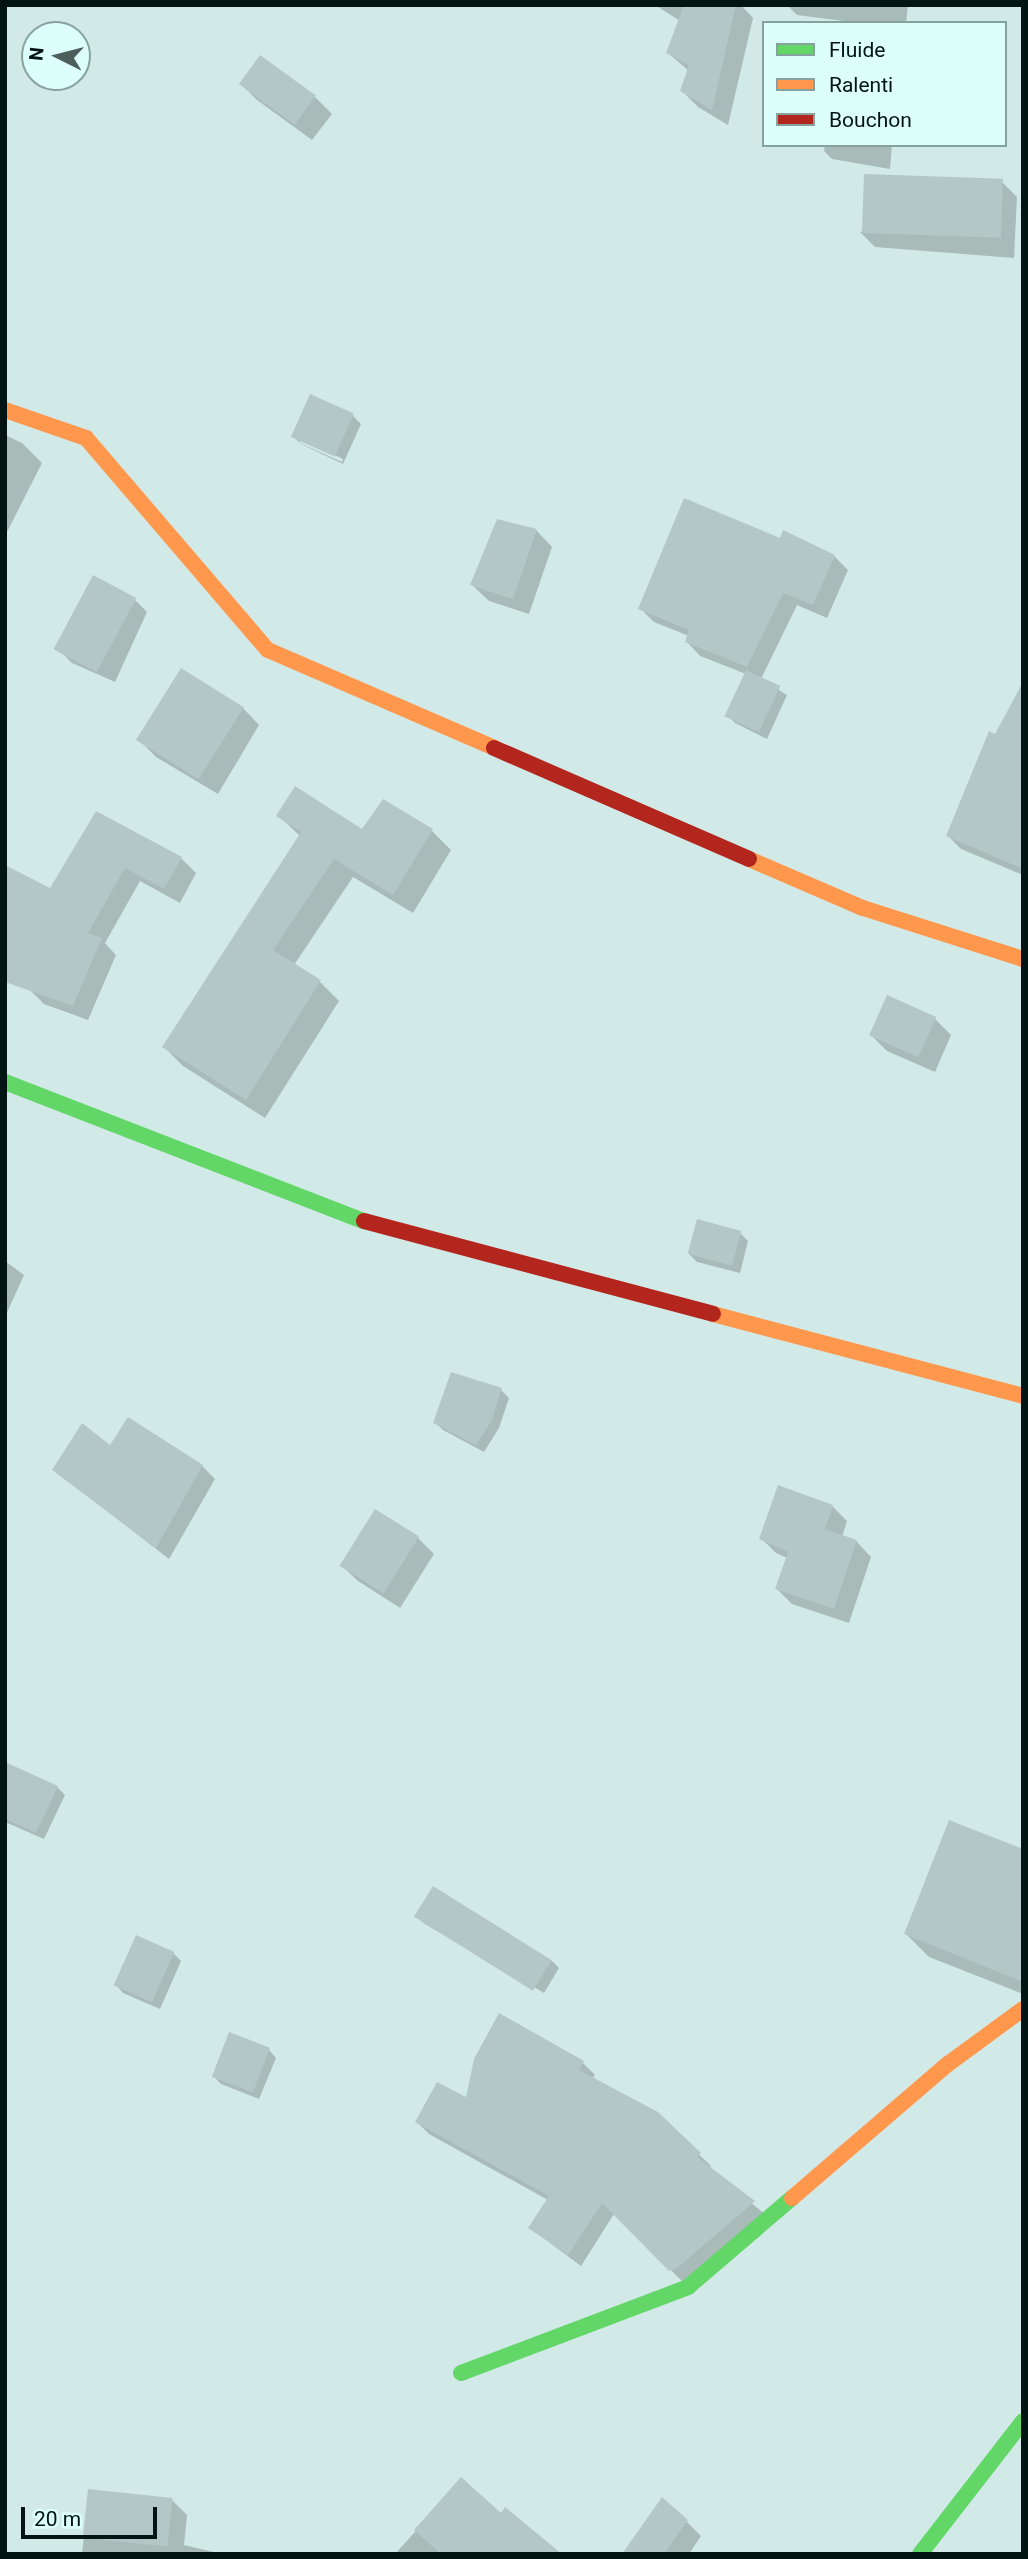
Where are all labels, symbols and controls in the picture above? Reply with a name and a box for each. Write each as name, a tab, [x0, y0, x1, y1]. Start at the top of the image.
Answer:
north arrow	[21, 21, 91, 91]
legend	[762, 21, 1007, 147]
text: Fluide	[829, 38, 885, 62]
text: N	[24, 46, 49, 62]
text: Ralenti	[829, 73, 893, 97]
text: Bouchon	[829, 108, 912, 132]
scale bar	[24, 2492, 161, 2536]
text: 20 m	[34, 2507, 81, 2531]

